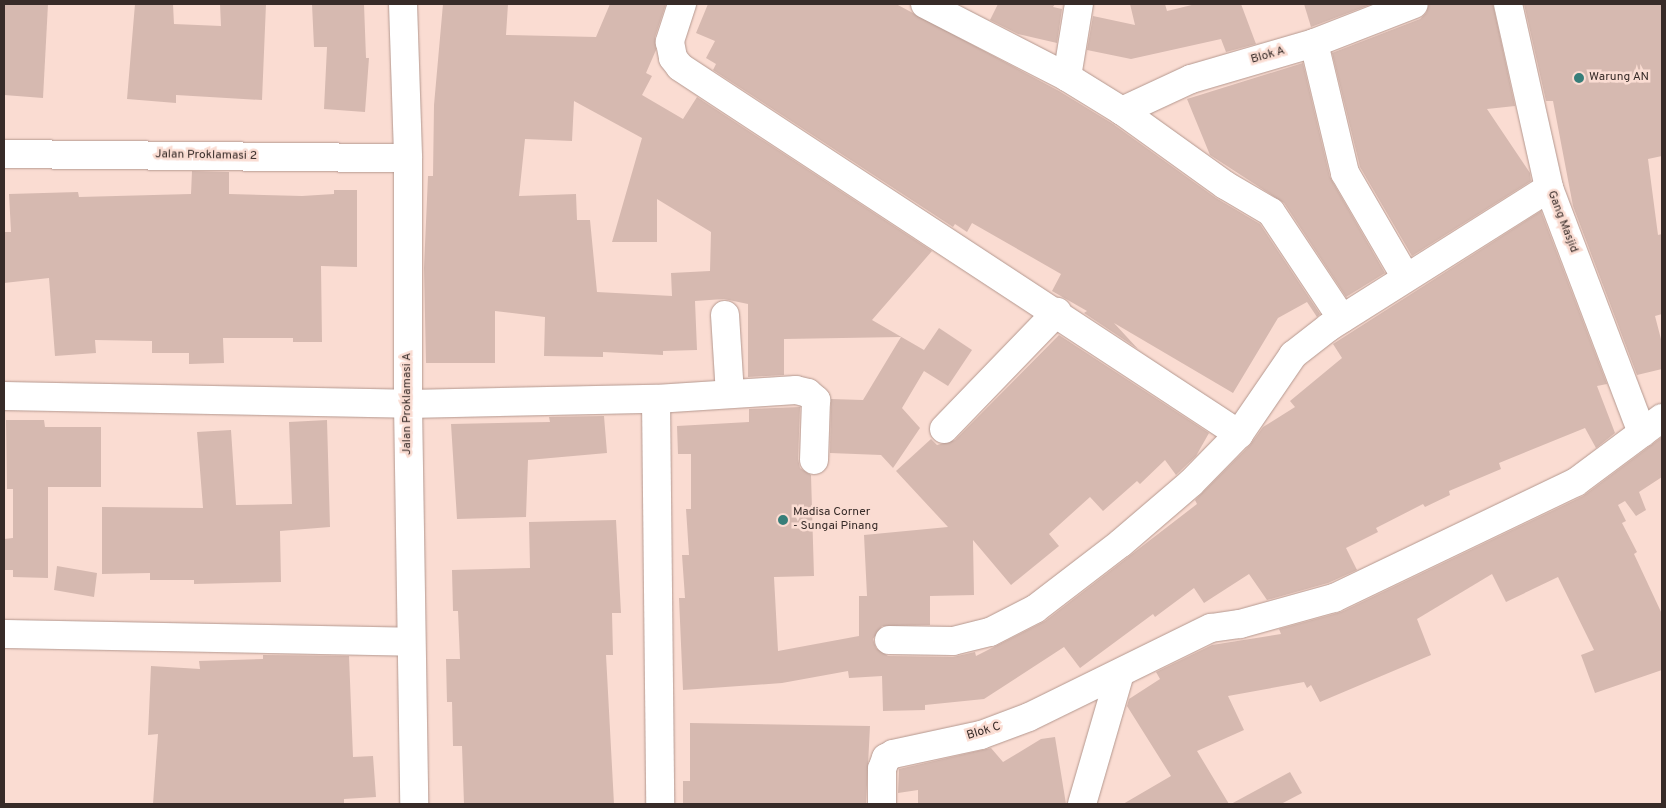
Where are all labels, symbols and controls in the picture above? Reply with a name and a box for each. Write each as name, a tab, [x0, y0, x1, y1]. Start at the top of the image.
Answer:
street label: Blok A	[1249, 44, 1287, 68]
place label: Warung AN	[1589, 71, 1650, 85]
marker: Warung AN	[1573, 72, 1585, 84]
street label: Jalan Proklamasi 2	[155, 148, 257, 164]
street label: Gang Masjid	[1544, 189, 1580, 255]
street label: Jalan Proklamasi A	[401, 353, 415, 455]
place label: Madisa Corner - Sungai Pinang	[793, 506, 878, 534]
marker: Madisa Corner - Sungai Pinang	[777, 514, 789, 526]
street label: Blok C	[965, 720, 1003, 744]

